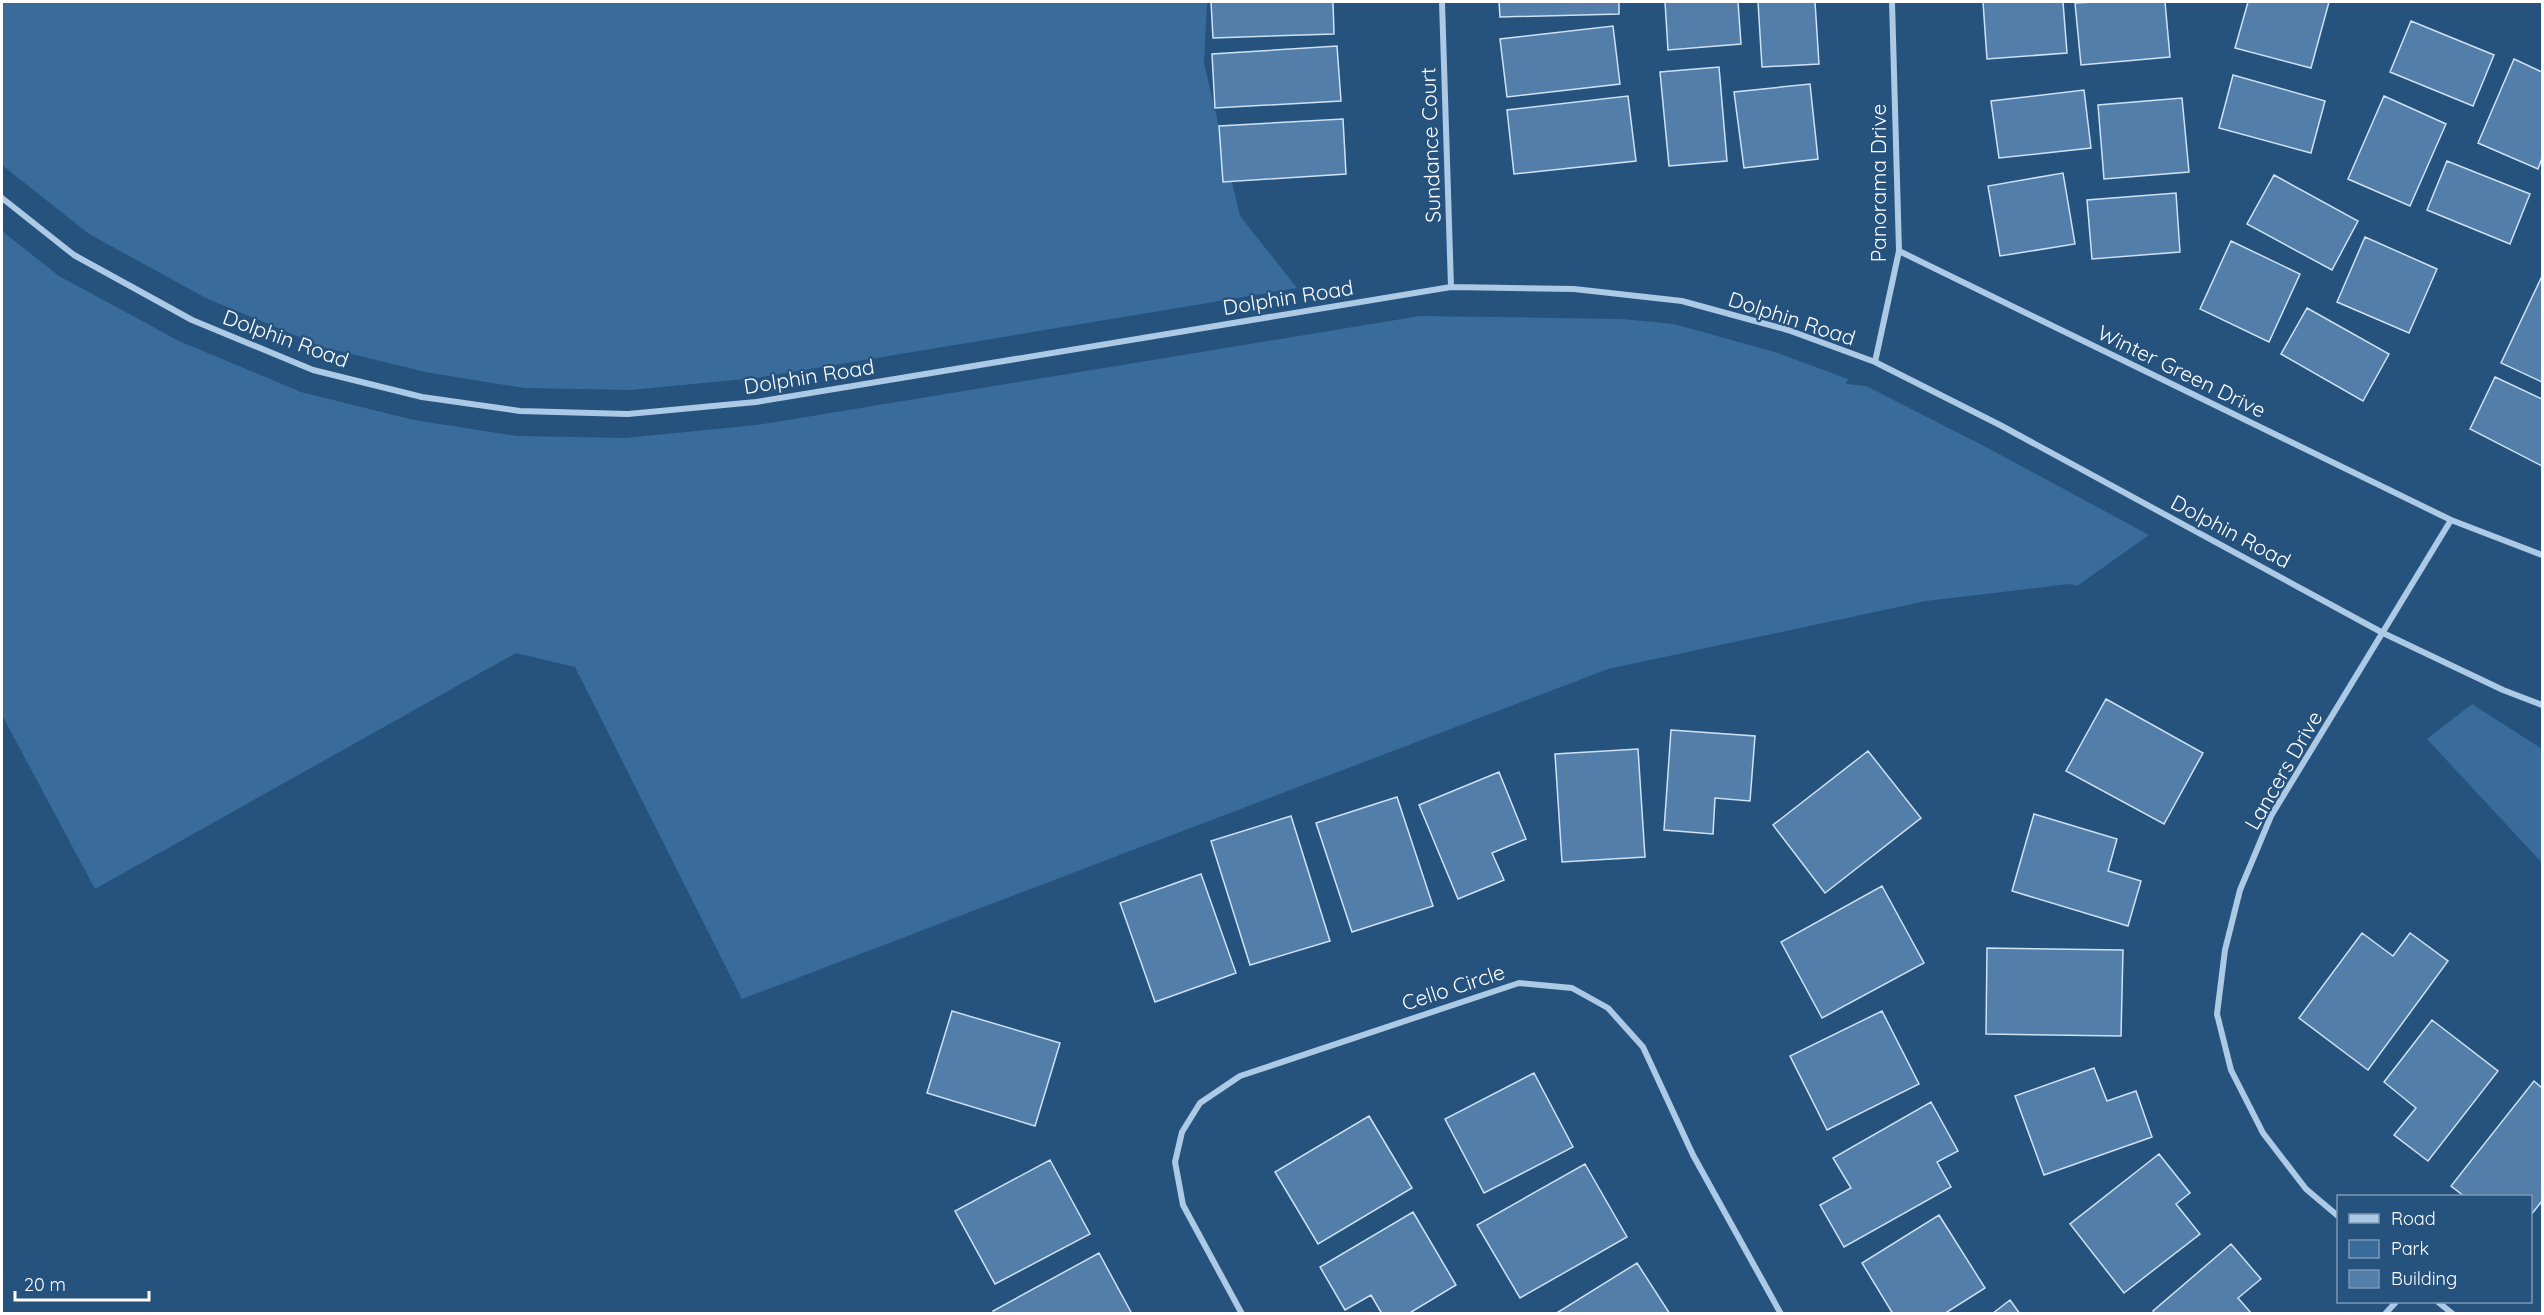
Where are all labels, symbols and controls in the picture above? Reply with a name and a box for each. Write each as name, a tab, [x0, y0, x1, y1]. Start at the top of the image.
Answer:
street label: Sundance Court	[1414, 67, 1446, 223]
street label: Panorama Drive	[1865, 104, 1891, 262]
street label: Dolphin Road	[1221, 274, 1355, 320]
street label: Dolphin Road	[1725, 285, 1859, 351]
street label: Dolphin Road	[220, 303, 352, 373]
street label: Winter Green Drive	[2094, 319, 2270, 423]
street label: Dolphin Road	[742, 353, 876, 399]
street label: Dolphin Road	[2167, 489, 2295, 573]
street label: Lancers Drive	[2238, 706, 2328, 834]
street label: Cello Circle	[1398, 958, 1508, 1016]
legend	[2337, 1195, 2532, 1303]
text: Road	[2391, 1207, 2436, 1230]
text: Park	[2391, 1237, 2429, 1260]
scale bar	[15, 1264, 148, 1302]
text: Building	[2391, 1267, 2457, 1290]
text: 20 m	[24, 1273, 66, 1296]

